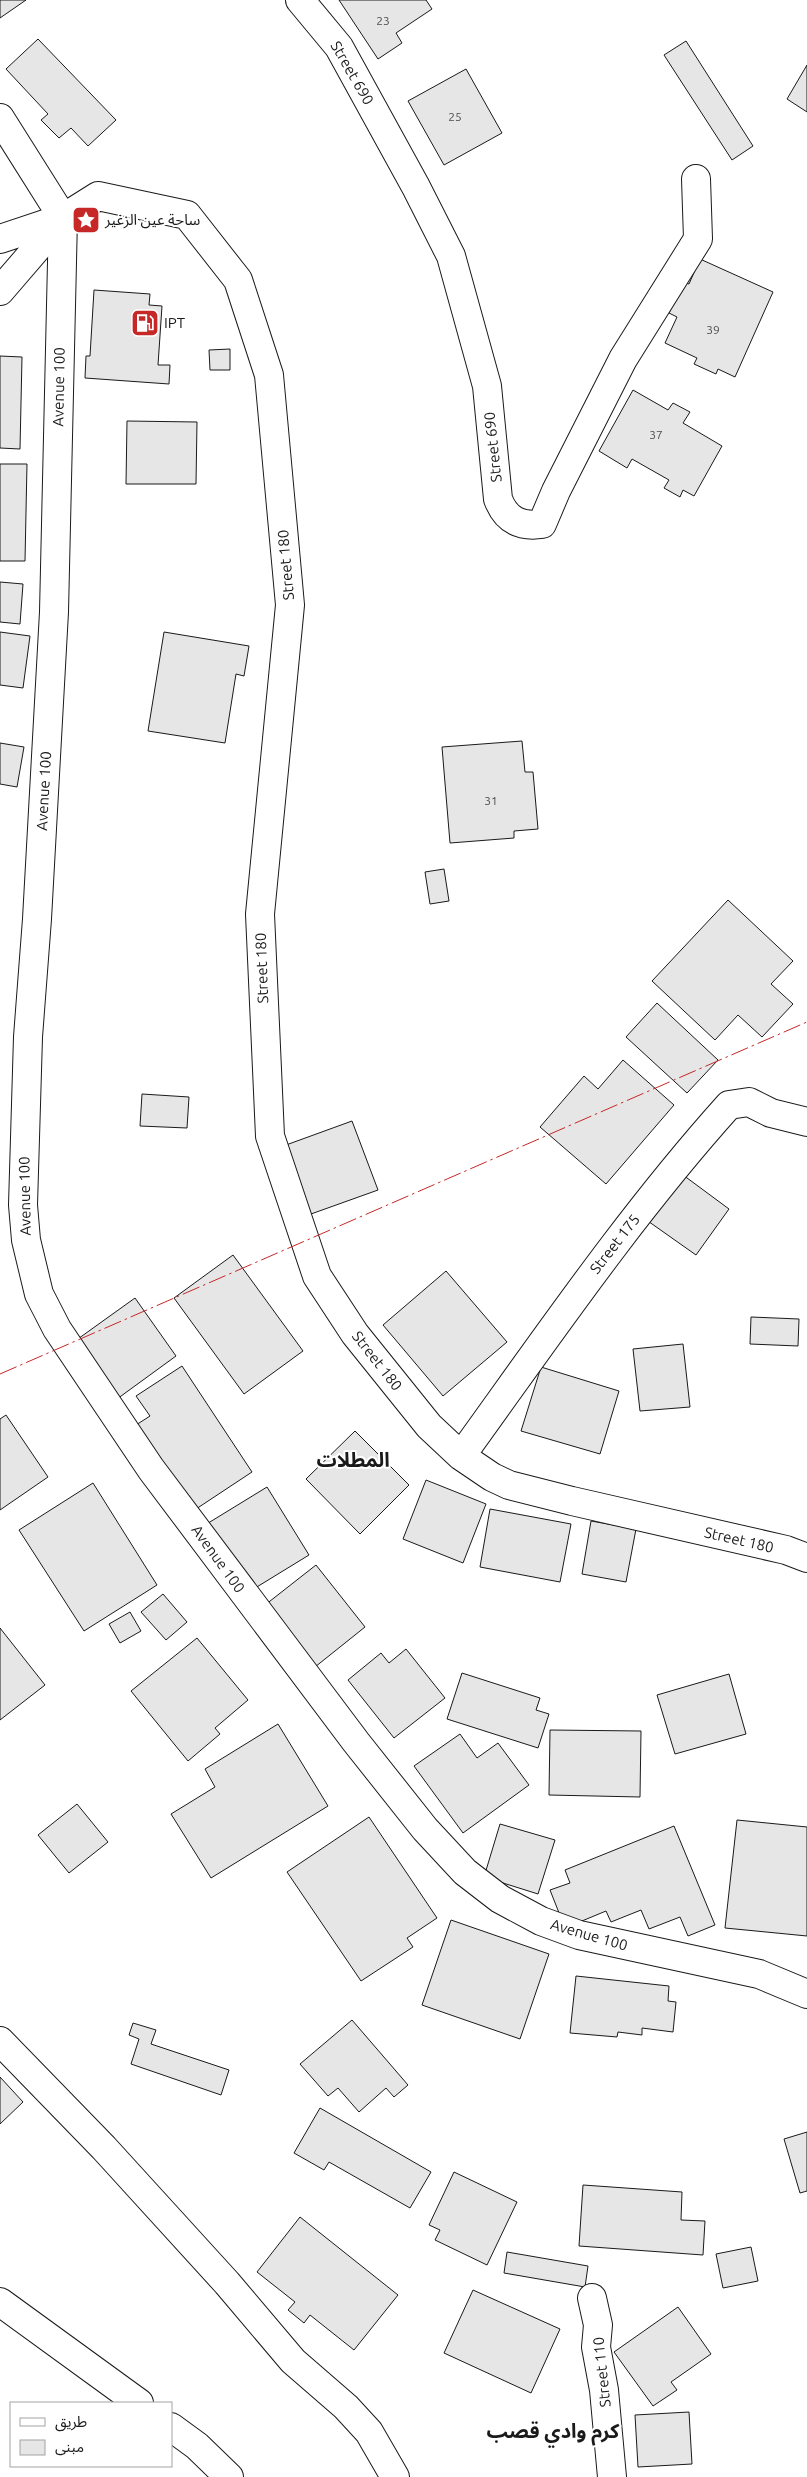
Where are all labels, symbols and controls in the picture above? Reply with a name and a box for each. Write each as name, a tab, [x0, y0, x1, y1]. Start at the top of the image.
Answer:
house number: 23	[376, 14, 390, 27]
street label: Street 690	[327, 38, 377, 108]
house number: 25	[448, 110, 462, 123]
place icon: ساحة عين الزغير	[71, 205, 101, 235]
place label: ساحة عين الزغير	[104, 211, 201, 229]
fuel station icon: IPT	[130, 308, 160, 338]
place label: IPT	[164, 314, 186, 331]
house number: 39	[706, 323, 720, 336]
street label: Avenue 100	[49, 347, 68, 427]
street label: Street 690	[480, 411, 505, 483]
house number: 37	[649, 428, 663, 441]
street label: Street 180	[274, 529, 297, 601]
street label: Avenue 100	[33, 751, 54, 831]
house number: 31	[484, 794, 498, 807]
street label: Street 180	[252, 932, 271, 1004]
street label: Avenue 100	[15, 1156, 34, 1236]
street label: Street 175	[586, 1211, 643, 1277]
street label: Street 180	[349, 1328, 406, 1394]
district label: المطلات	[316, 1448, 390, 1471]
street label: Avenue 100	[188, 1522, 249, 1596]
street label: Street 180	[703, 1523, 775, 1556]
street label: Avenue 100	[549, 1915, 630, 1954]
street label: Street 110	[589, 2336, 614, 2408]
legend	[10, 2402, 172, 2467]
text: طريق	[55, 2413, 87, 2432]
district label: كرم وادي قصب	[487, 2419, 620, 2448]
text: مبنى	[55, 2438, 84, 2456]

